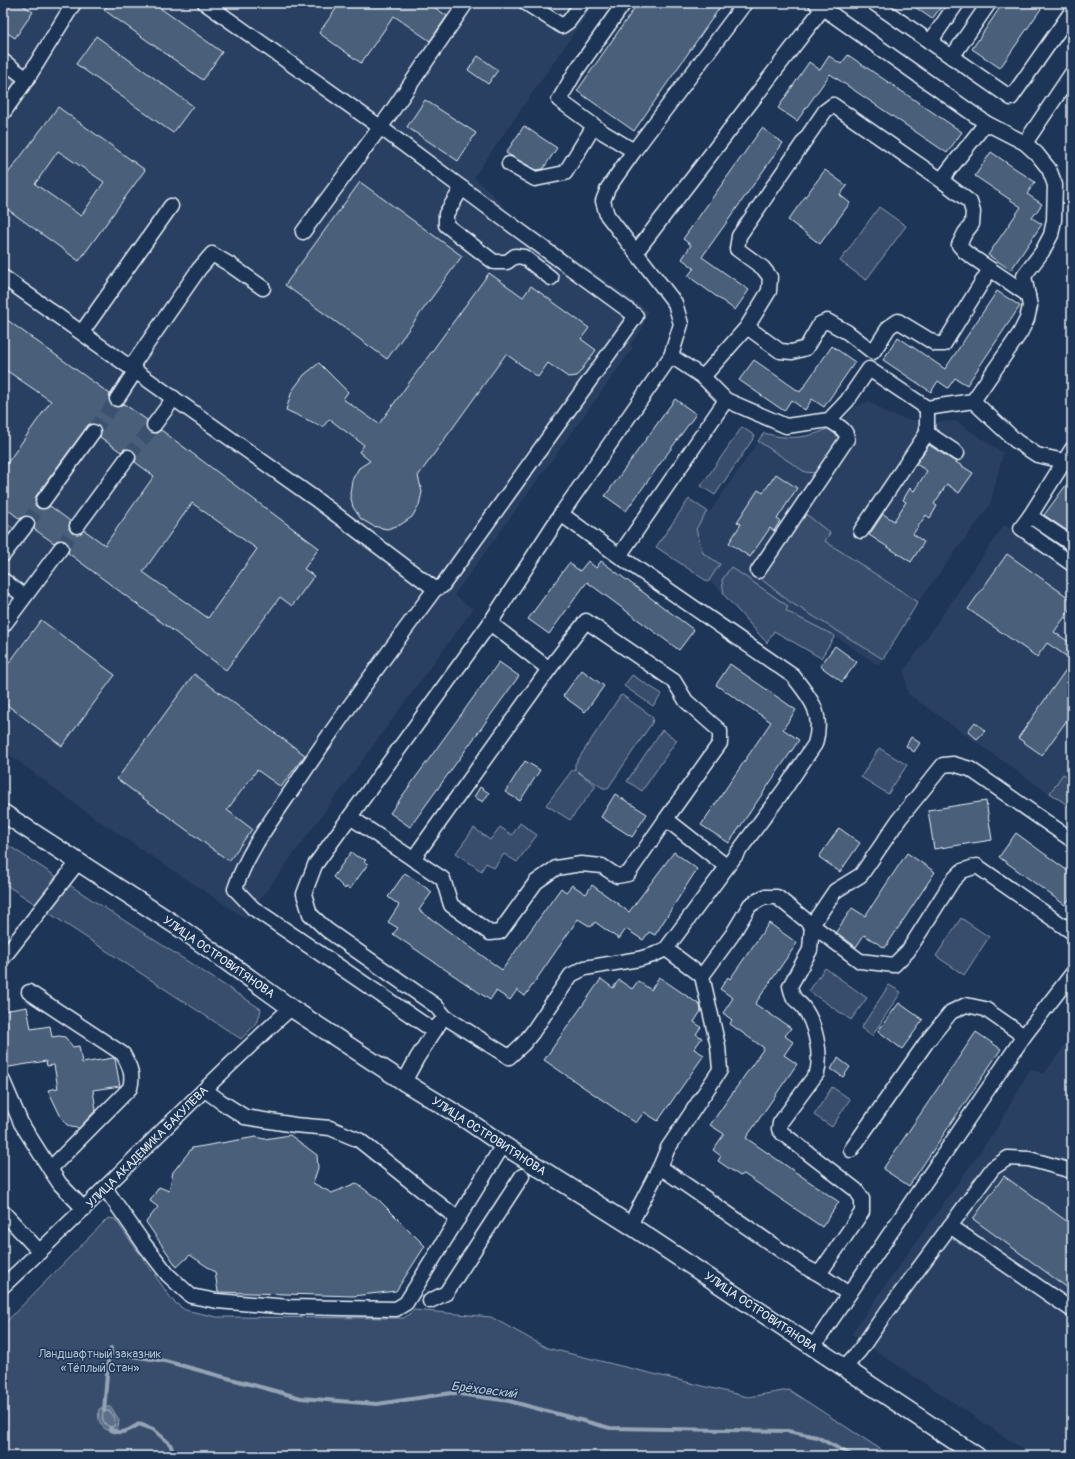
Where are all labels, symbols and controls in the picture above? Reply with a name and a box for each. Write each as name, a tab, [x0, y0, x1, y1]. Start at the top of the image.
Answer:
street label: УЛИЦА ОСТРОВИТЯНОВА	[160, 913, 278, 1002]
street label: УЛИЦА АКАДЕМИКА БАКУЛЕВА	[83, 1083, 212, 1212]
street label: УЛИЦА ОСТРОВИТЯНОВА	[429, 1094, 549, 1179]
street label: УЛИЦА ОСТРОВИТЯНОВА	[701, 1269, 820, 1356]
park label: Ландшафтный заказник «Тёплый Стан»	[37, 1347, 162, 1376]
water label: Брёховский	[450, 1378, 519, 1402]

